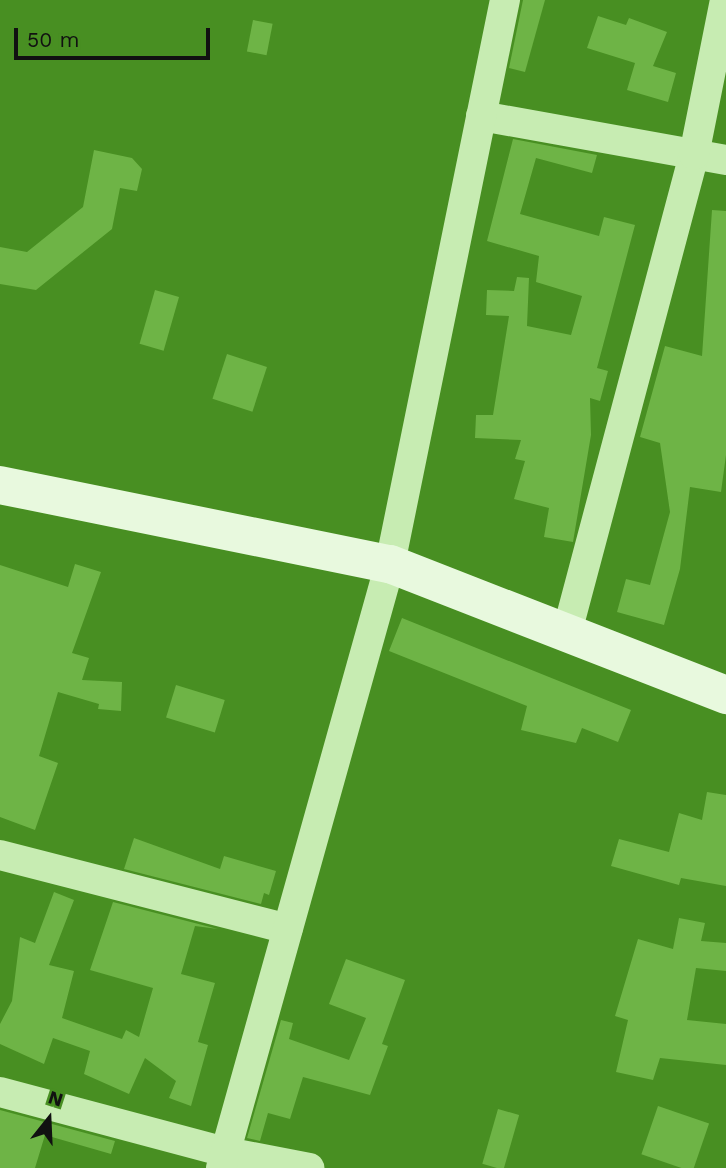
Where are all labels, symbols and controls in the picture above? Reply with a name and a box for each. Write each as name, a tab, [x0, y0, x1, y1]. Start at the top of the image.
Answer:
scale bar	[18, 14, 214, 58]
text: 50 m	[27, 27, 79, 52]
north arrow	[14, 1084, 84, 1154]
text: N	[45, 1085, 66, 1112]

